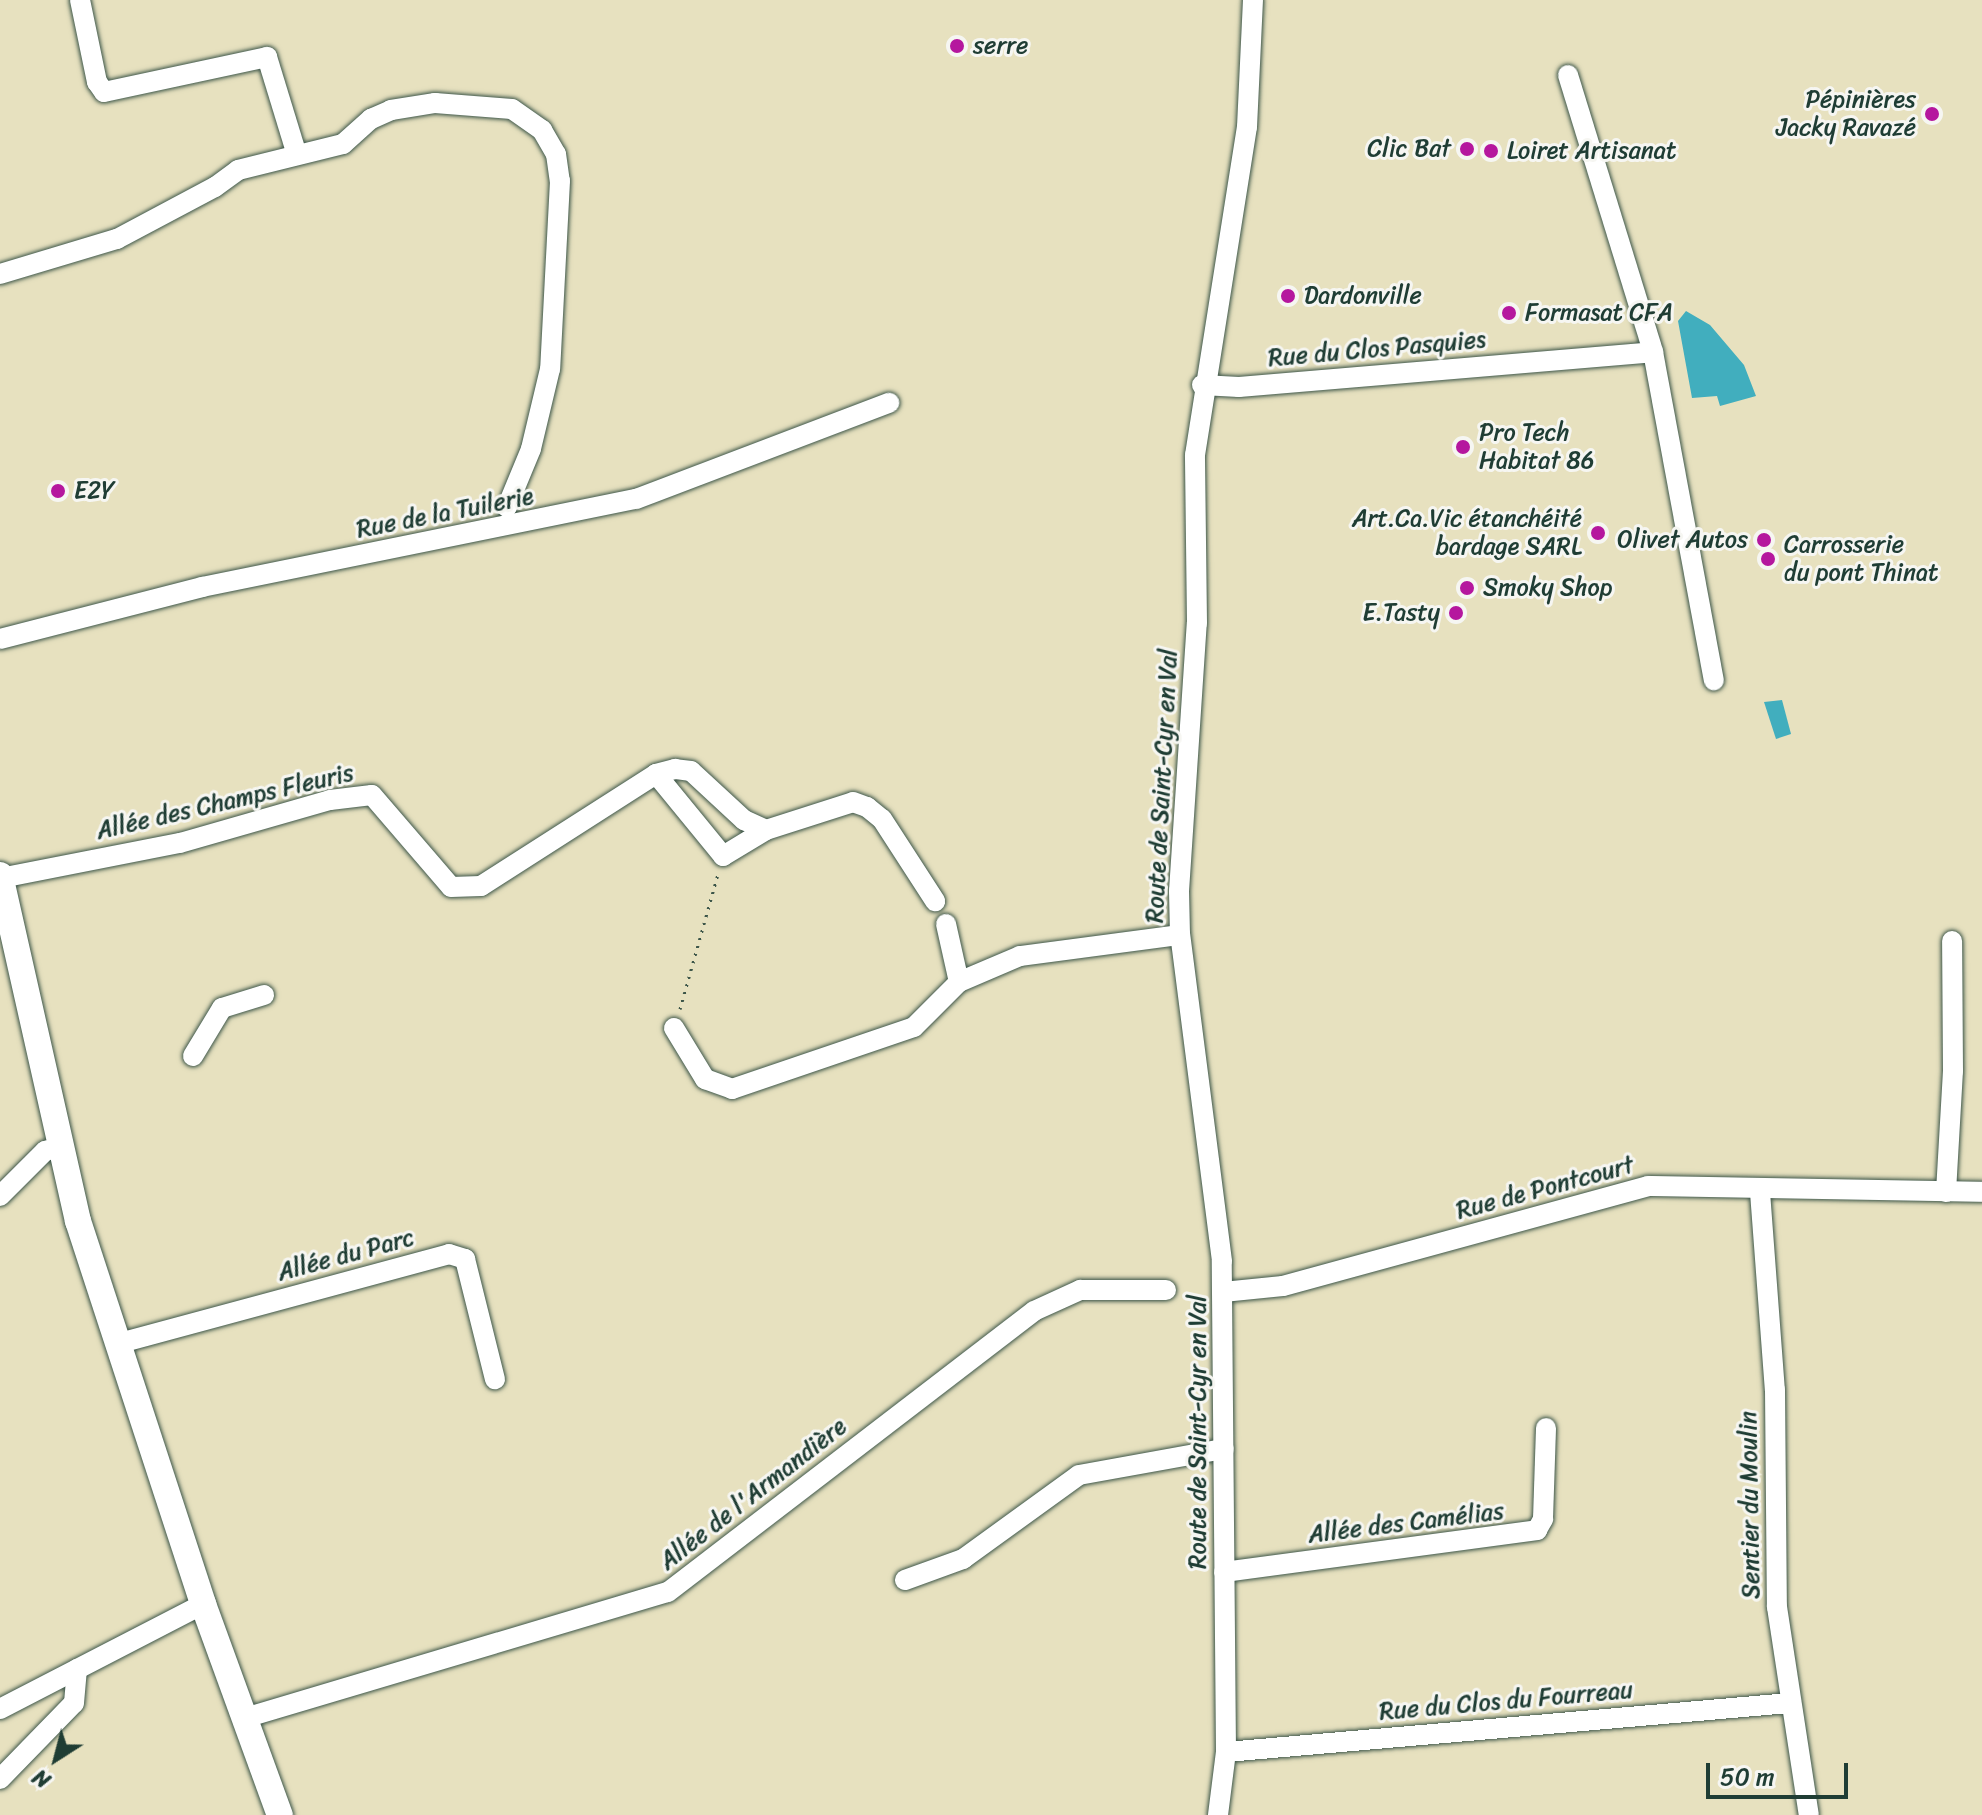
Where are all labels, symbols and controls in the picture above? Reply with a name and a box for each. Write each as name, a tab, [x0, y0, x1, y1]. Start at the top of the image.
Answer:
place label: serre	[973, 32, 1028, 60]
marker: serre	[948, 37, 966, 55]
place label: Pépinières Jacky Ravazé	[1776, 86, 1916, 142]
marker: Pépinières Jacky Ravazé	[1923, 105, 1941, 123]
place label: Clic Bat	[1367, 135, 1451, 163]
place label: Loiret Artisanat	[1507, 137, 1675, 165]
marker: Clic Bat	[1458, 140, 1476, 158]
marker: Loiret Artisanat	[1482, 142, 1500, 160]
place label: Dardonville	[1304, 282, 1422, 310]
marker: Dardonville	[1279, 287, 1297, 305]
place label: Formasat CFA	[1525, 299, 1673, 327]
marker: Formasat CFA	[1500, 304, 1518, 322]
street label: Rue du Clos Pasquies	[1266, 325, 1488, 373]
place label: Pro Tech Habitat 86	[1479, 419, 1594, 475]
marker: Pro Tech Habitat 86	[1454, 438, 1472, 456]
place label: E2Y	[74, 477, 114, 505]
marker: E2Y	[49, 482, 67, 500]
street label: Rue de la Tuilerie	[354, 482, 536, 544]
place label: Art.Ca.Vic étanchéité bardage SARL	[1351, 505, 1582, 561]
marker: Art.Ca.Vic étanchéité bardage SARL	[1589, 524, 1607, 542]
place label: Olivet Autos	[1617, 526, 1748, 554]
marker: Olivet Autos	[1755, 531, 1773, 549]
place label: Carrosserie du pont Thinat	[1784, 531, 1937, 587]
marker: Carrosserie du pont Thinat	[1759, 550, 1777, 568]
place label: Smoky Shop	[1483, 574, 1612, 602]
marker: Smoky Shop	[1458, 579, 1476, 597]
place label: E.Tasty	[1362, 599, 1440, 627]
marker: E.Tasty	[1447, 604, 1465, 622]
street label: Route de Saint-Cyr en Val	[1140, 649, 1184, 923]
street label: Allée des Champs Fleuris	[94, 758, 356, 846]
street label: Rue de Pontcourt	[1452, 1150, 1638, 1226]
street label: Allée du Parc	[274, 1223, 418, 1287]
street label: Route de Saint-Cyr en Val	[1184, 1295, 1212, 1569]
street label: Sentier du Moulin	[1734, 1411, 1766, 1599]
street label: Allée de l'Armandière	[654, 1412, 852, 1576]
street label: Allée des Camélias	[1307, 1497, 1505, 1549]
street label: Rue du Clos du Fourreau	[1378, 1676, 1634, 1726]
north arrow	[16, 1719, 96, 1799]
scale bar	[1710, 1747, 1852, 1797]
text: 50 m	[1720, 1756, 1775, 1798]
text: N	[24, 1759, 59, 1799]

